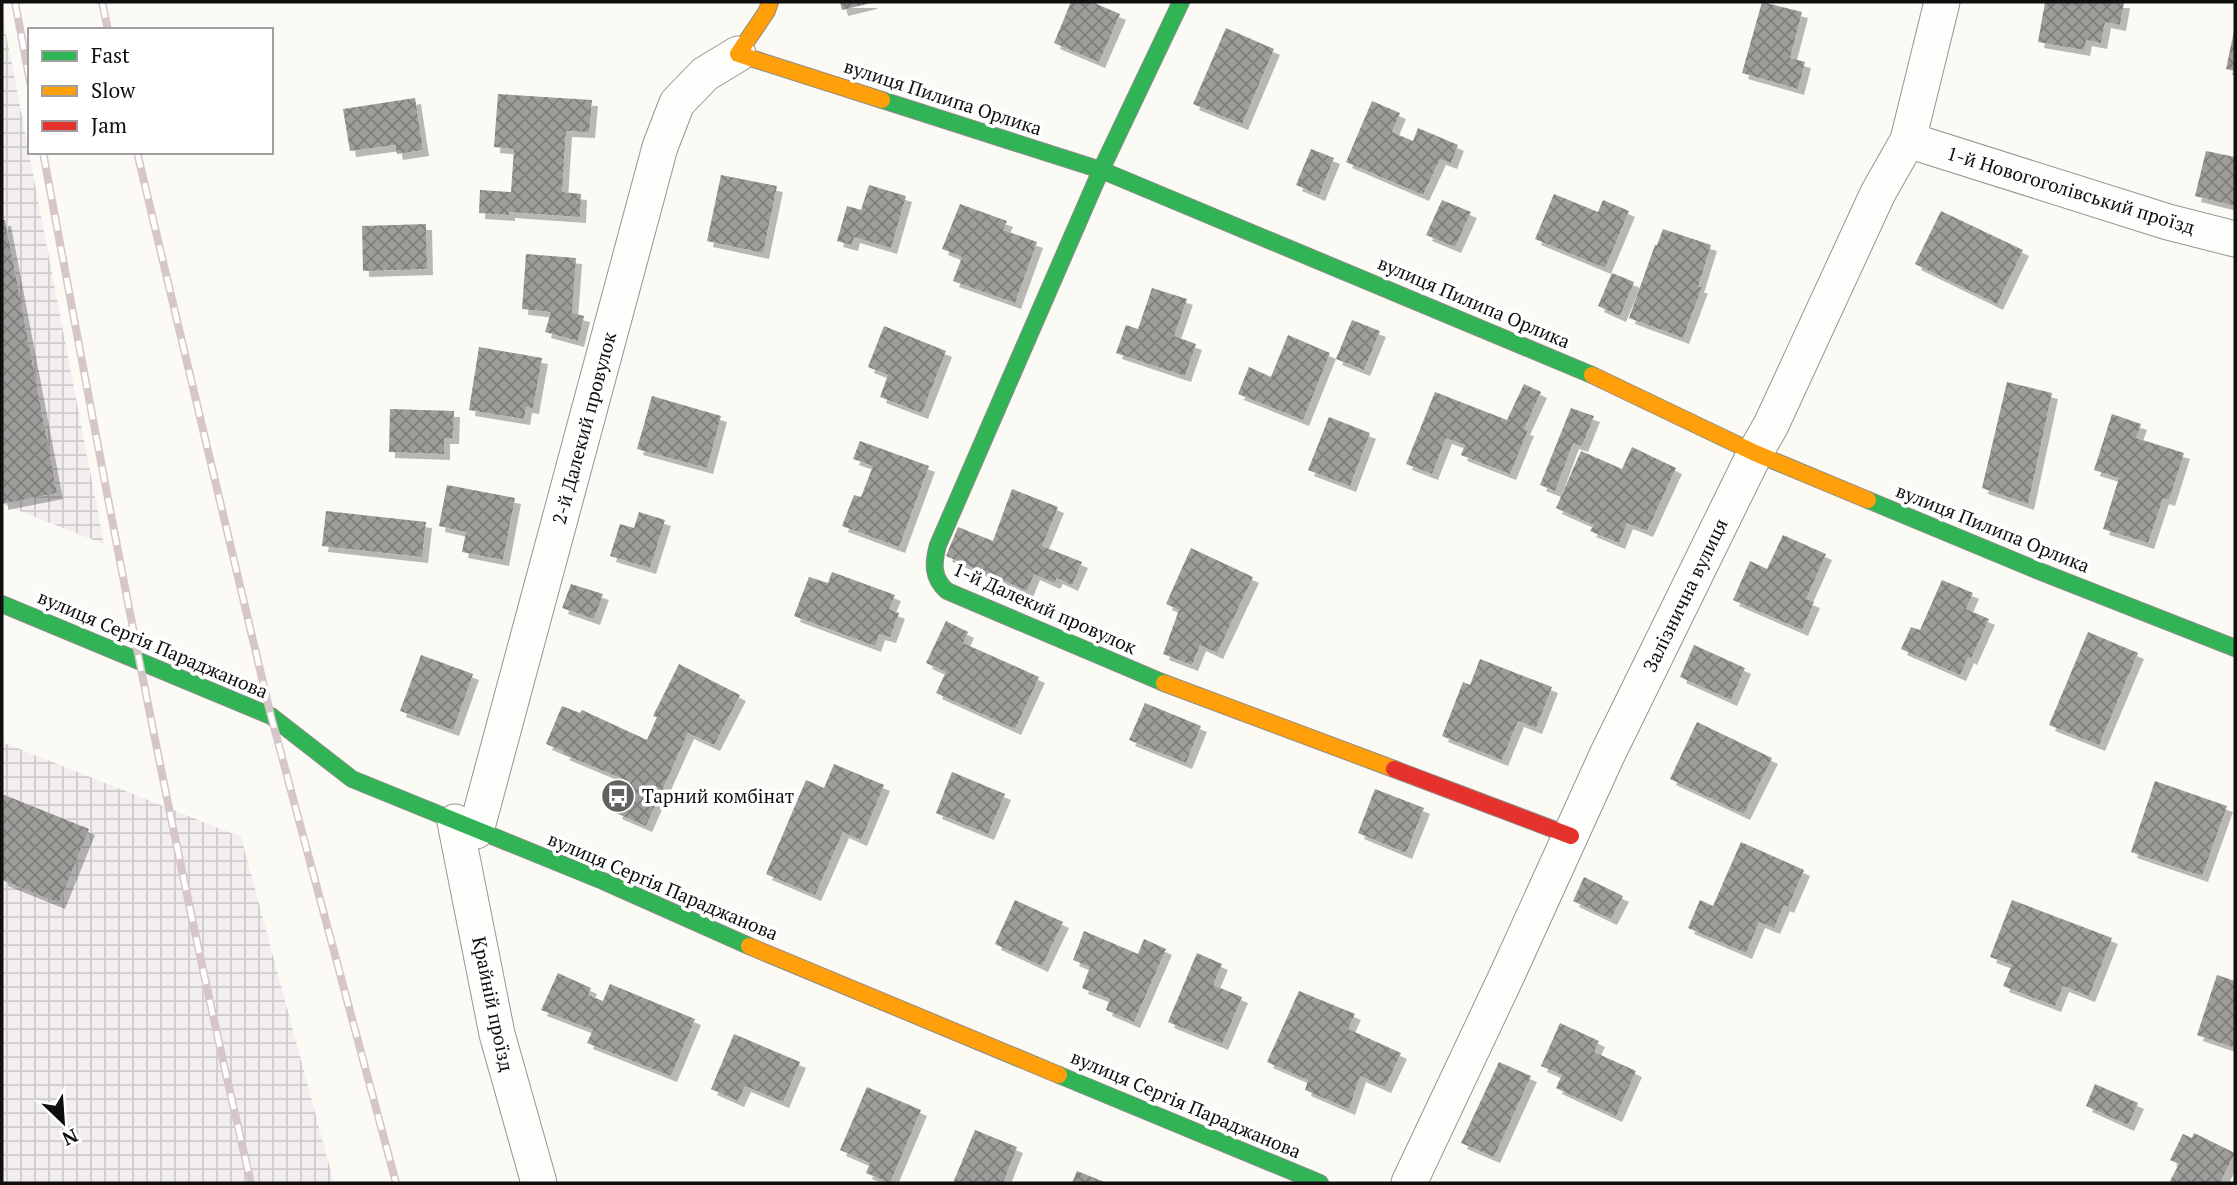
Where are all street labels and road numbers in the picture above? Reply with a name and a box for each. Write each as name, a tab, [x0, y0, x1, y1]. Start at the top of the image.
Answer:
street label: вулиця Пилипа Орлика	[841, 53, 1046, 140]
street label: 1-й Новогоголівський проїзд	[1944, 140, 2198, 239]
street label: вулиця Пилипа Орлика	[1374, 250, 1575, 354]
street label: 2-й Далекий провулок	[546, 328, 621, 527]
street label: вулиця Пилипа Орлика	[1893, 477, 2094, 578]
street label: Залізнична вулиця	[1637, 514, 1733, 676]
street label: 1-й Далекий провулок	[950, 556, 1141, 660]
street label: вулиця Сергія Параджанова	[34, 584, 272, 704]
street label: вулиця Сергія Параджанова	[544, 826, 782, 946]
street label: Крайній проїзд	[467, 934, 520, 1074]
street label: вулиця Сергія Параджанова	[1067, 1044, 1305, 1164]

